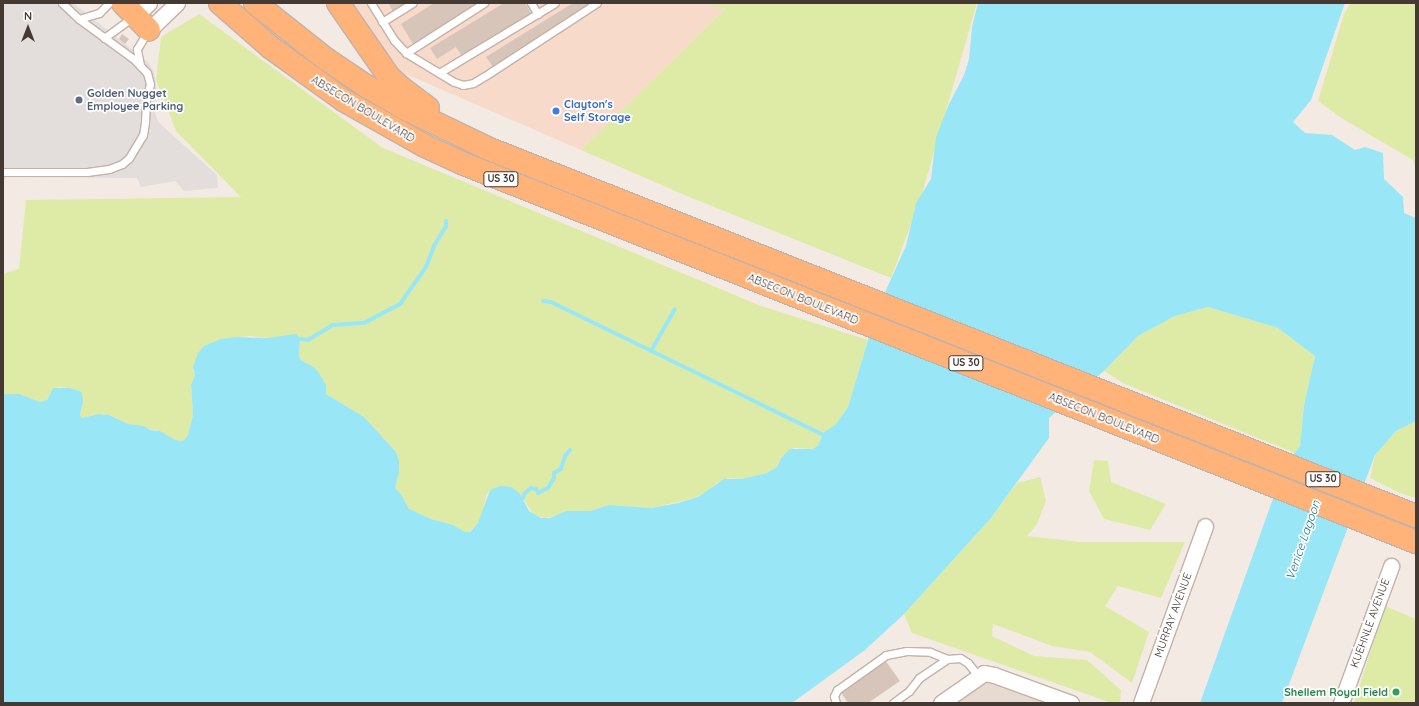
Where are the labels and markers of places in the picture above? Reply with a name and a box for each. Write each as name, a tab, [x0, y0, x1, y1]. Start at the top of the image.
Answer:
place label: Golden Nugget Employee Parking	[87, 87, 183, 113]
marker: Golden Nugget Employee Parking	[74, 95, 84, 105]
place label: Clayton's Self Storage	[564, 98, 631, 124]
marker: Clayton's Self Storage	[551, 106, 561, 116]
place label: Shellem Royal Field	[1284, 685, 1388, 699]
marker: Shellem Royal Field	[1391, 687, 1401, 697]

